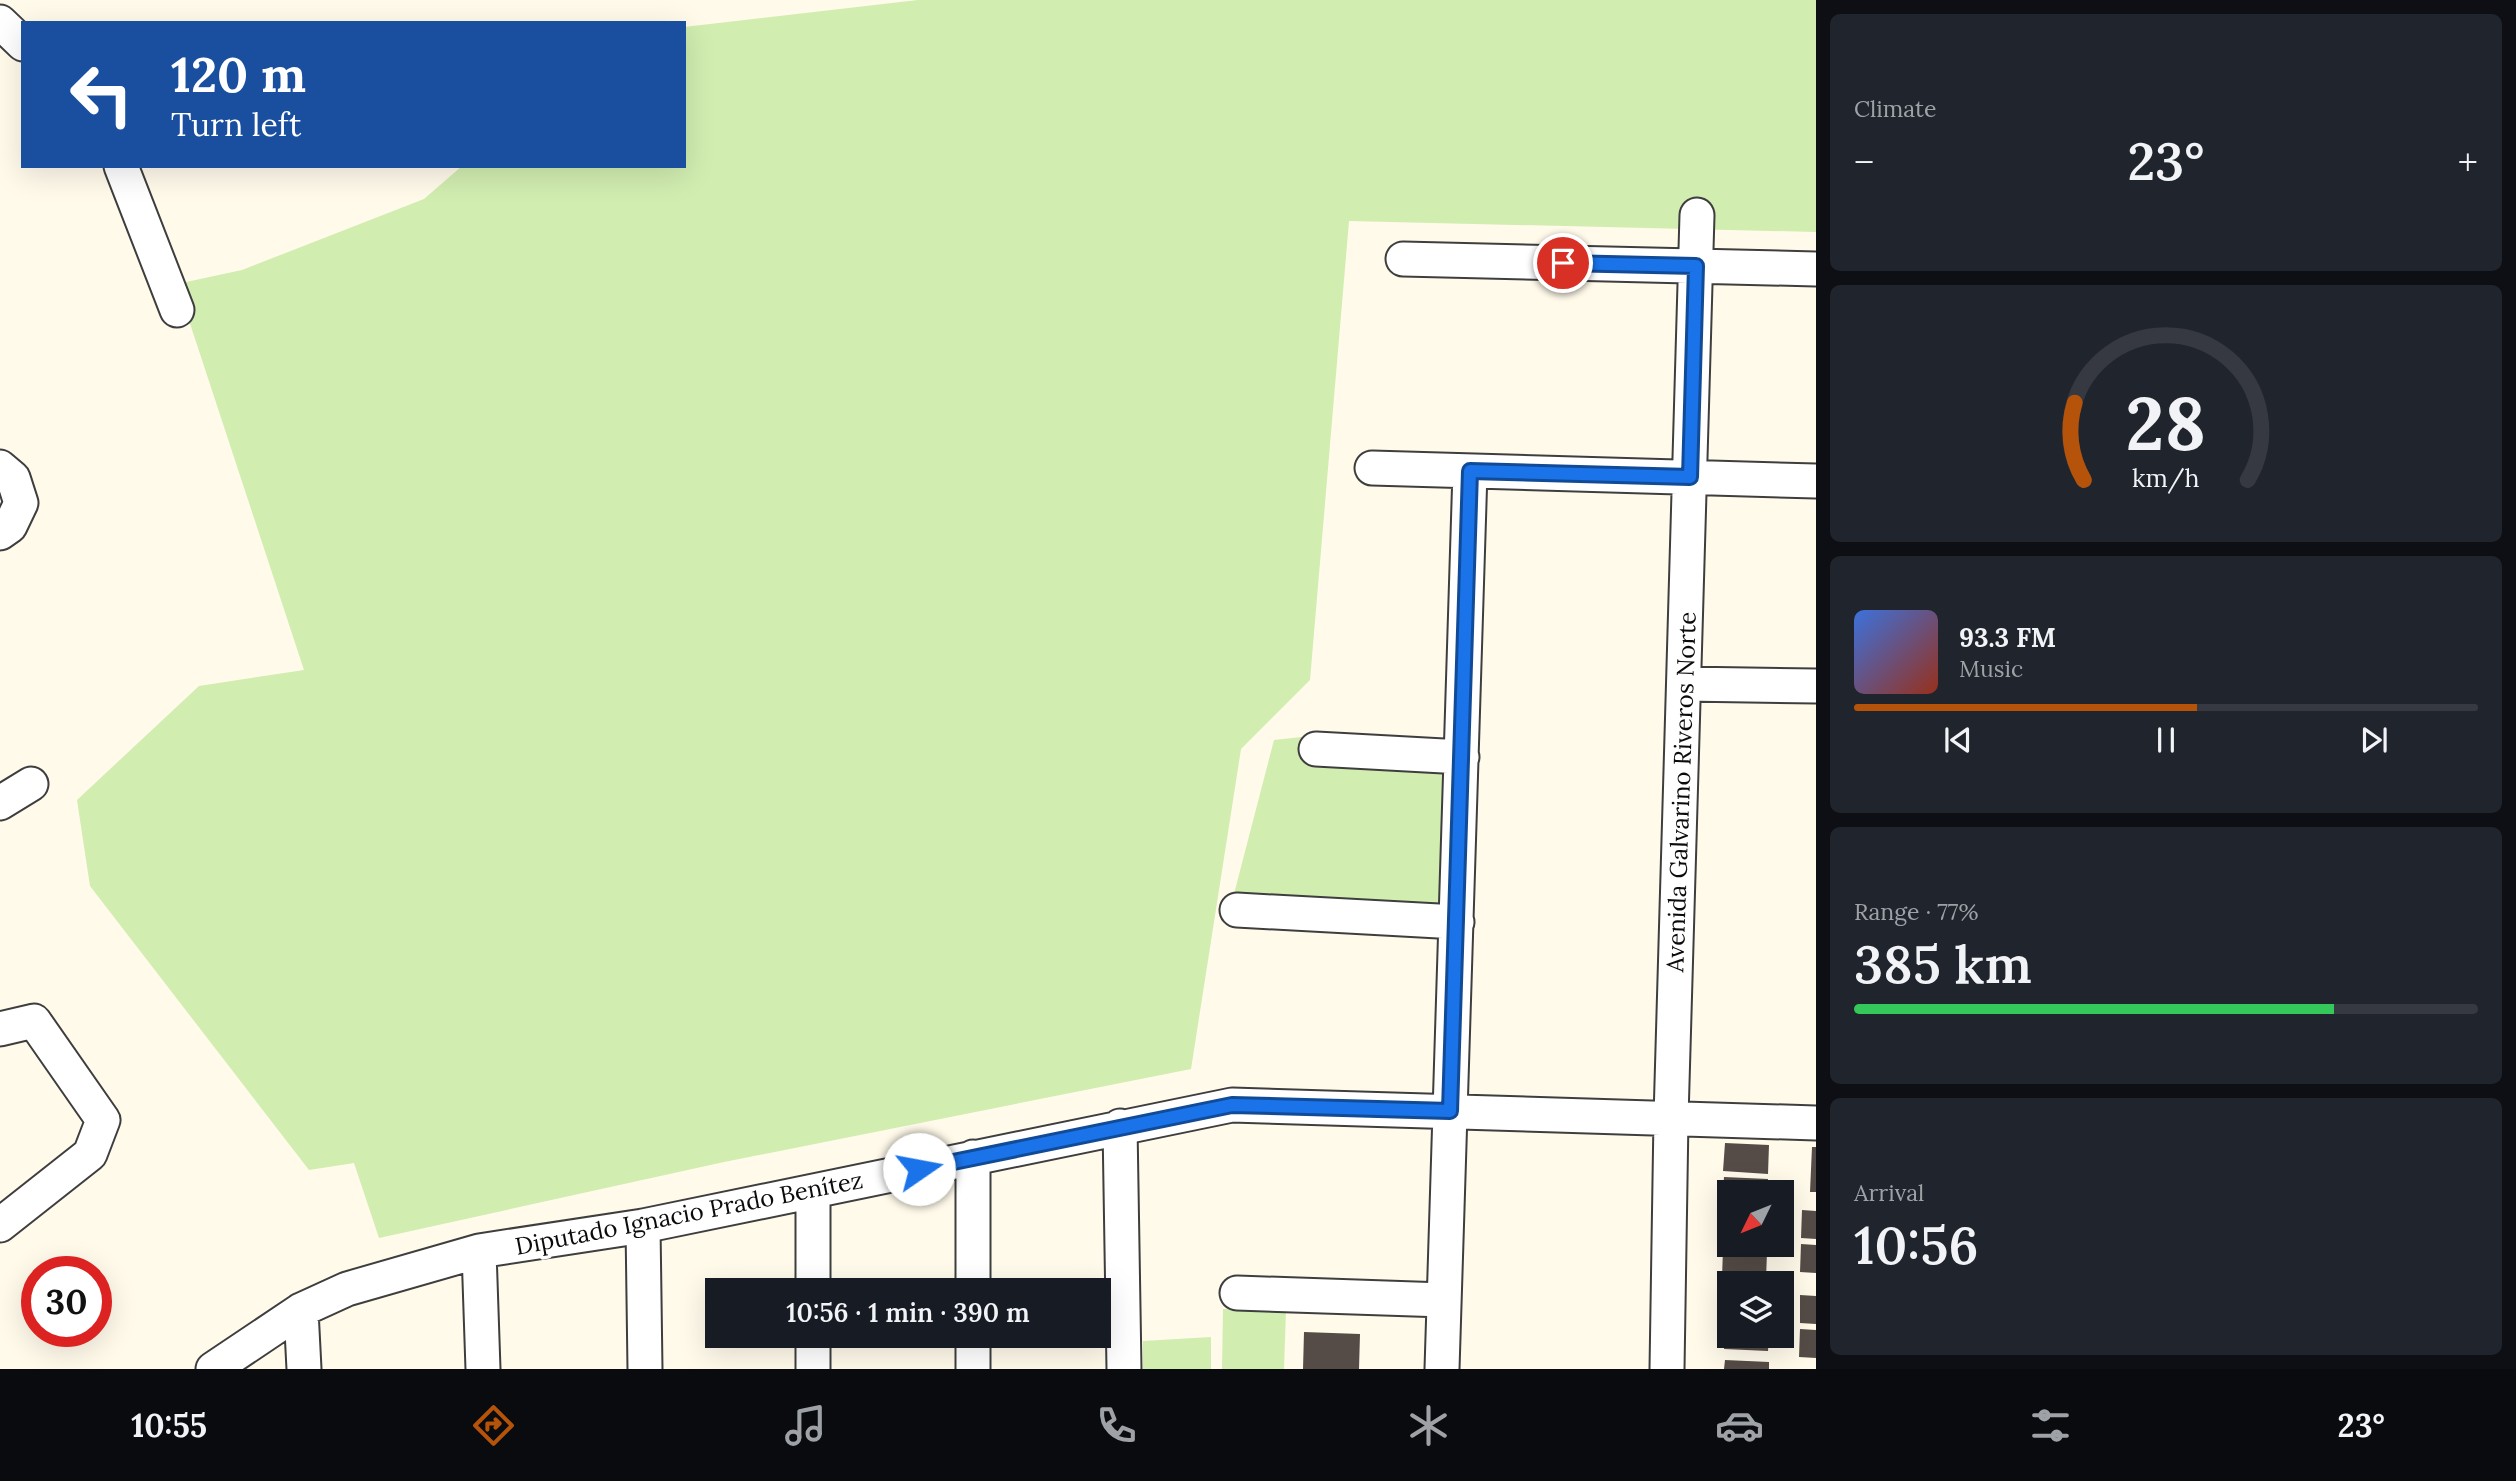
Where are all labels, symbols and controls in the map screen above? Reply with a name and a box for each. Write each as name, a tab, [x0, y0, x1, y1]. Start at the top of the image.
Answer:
text: 120 m	[171, 43, 306, 105]
icon: left	[56, 49, 147, 140]
text: Climate	[1854, 94, 1936, 123]
text: Turn left	[171, 104, 301, 145]
text: 23°	[2128, 128, 2204, 194]
text: −	[1854, 138, 1874, 186]
text: +	[2458, 138, 2478, 186]
pin	[1533, 233, 1593, 293]
icon: arrive	[1544, 244, 1582, 282]
text: 28	[2126, 377, 2206, 470]
text: km/h	[2132, 461, 2200, 493]
street label: Avenida Galvarino Riveros Norte	[1659, 611, 1703, 974]
text: 93.3 FM	[1959, 621, 2056, 654]
text: Music	[1959, 654, 2023, 683]
icon: previous	[1939, 721, 1977, 759]
icon: pause	[2147, 721, 2185, 759]
icon: next	[2355, 721, 2393, 759]
text: Range · 77%	[1854, 897, 1978, 926]
text: 385 km	[1854, 931, 2032, 997]
position arrow	[882, 1132, 956, 1206]
street label: Diputado Ignacio Prado Benítez	[513, 1164, 865, 1262]
text: Arrival	[1854, 1178, 1924, 1207]
north arrow	[1717, 1180, 1794, 1256]
map controls	[1717, 1180, 1794, 1348]
text: 10:56	[1854, 1212, 1978, 1278]
speed limit sign: 30	[21, 1256, 112, 1347]
button: layers	[1717, 1271, 1794, 1348]
text: 10:56 · 1 min · 390 m	[786, 1296, 1030, 1329]
icon: directions	[469, 1401, 518, 1450]
icon: music	[781, 1401, 830, 1450]
icon: phone	[1092, 1401, 1141, 1450]
icon: climate	[1404, 1401, 1453, 1450]
icon: car	[1715, 1401, 1764, 1450]
icon: filters	[2026, 1401, 2075, 1450]
text: 10:55	[131, 1405, 207, 1446]
text: 23°	[2338, 1405, 2385, 1446]

